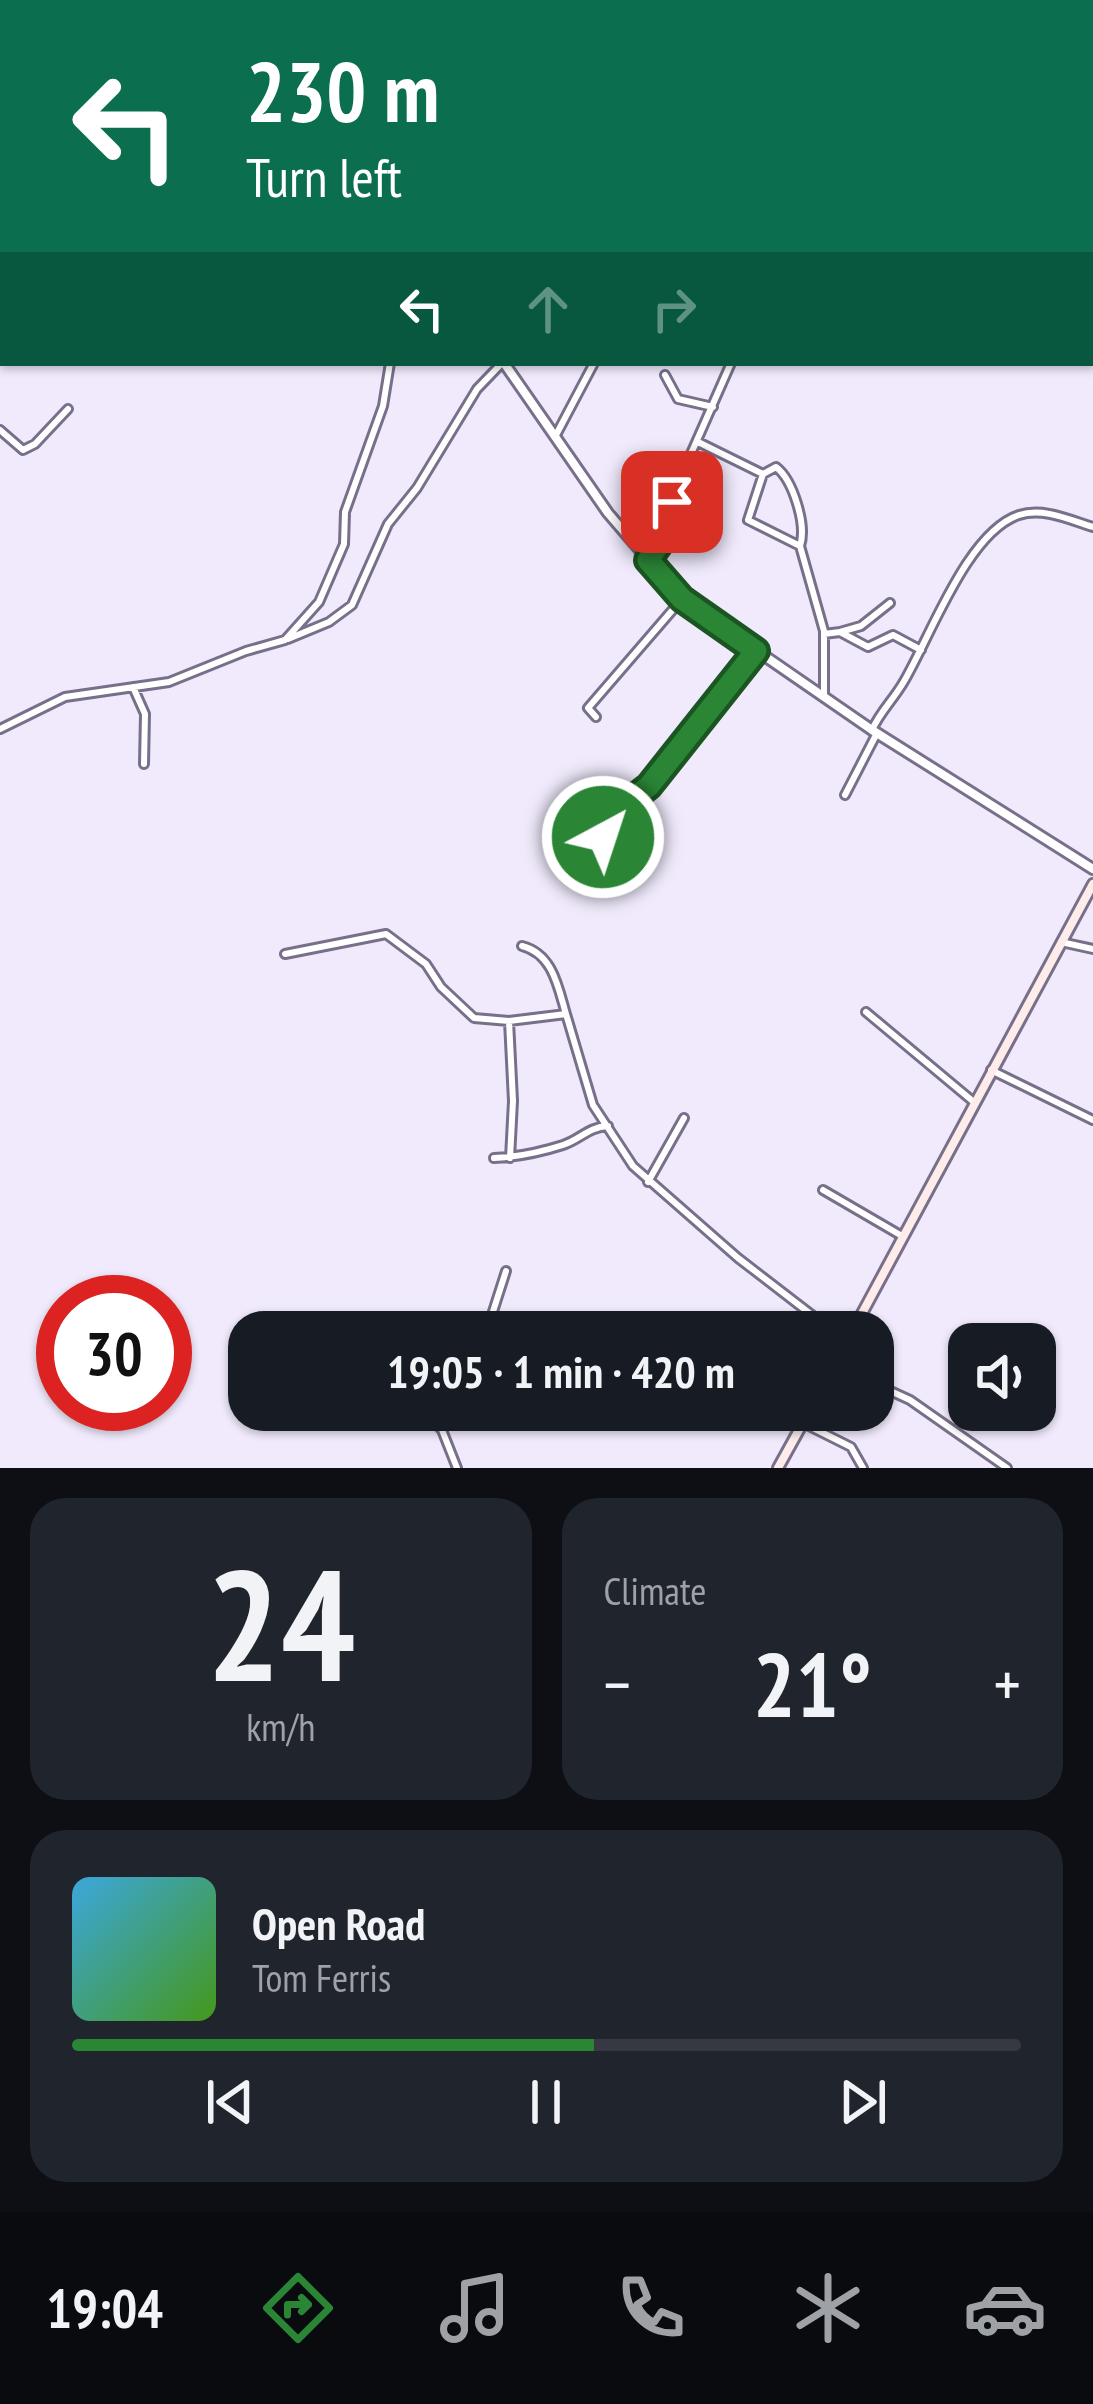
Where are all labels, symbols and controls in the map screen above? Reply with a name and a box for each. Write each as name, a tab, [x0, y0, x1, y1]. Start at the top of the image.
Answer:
text: 230 m	[246, 36, 439, 145]
icon: left	[48, 48, 204, 204]
text: Turn left	[246, 142, 402, 212]
icon: left	[389, 276, 455, 342]
icon: ahead	[515, 276, 581, 342]
icon: right	[641, 276, 707, 342]
pin	[621, 451, 723, 553]
icon: arrive	[639, 469, 705, 535]
position arrow	[540, 774, 666, 900]
speed limit sign: 30	[36, 1275, 192, 1431]
map controls	[948, 1323, 1056, 1431]
button: sound	[948, 1323, 1056, 1431]
text: 19:05 · 1 min · 420 m	[387, 1342, 735, 1400]
text: 24	[206, 1522, 355, 1724]
text: Climate	[604, 1565, 706, 1616]
text: 21°	[753, 1625, 872, 1742]
text: −	[604, 1641, 631, 1726]
text: +	[994, 1641, 1021, 1726]
text: km/h	[246, 1701, 315, 1752]
text: Open Road	[252, 1894, 425, 1952]
text: Tom Ferris	[252, 1952, 391, 2003]
icon: previous	[197, 2069, 263, 2135]
icon: pause	[513, 2069, 579, 2135]
icon: next	[830, 2069, 896, 2135]
icon: directions	[256, 2266, 340, 2350]
icon: music	[433, 2266, 517, 2350]
icon: phone	[609, 2266, 693, 2350]
icon: climate	[786, 2266, 870, 2350]
icon: car	[963, 2266, 1047, 2350]
text: 19:04	[46, 2273, 163, 2343]

